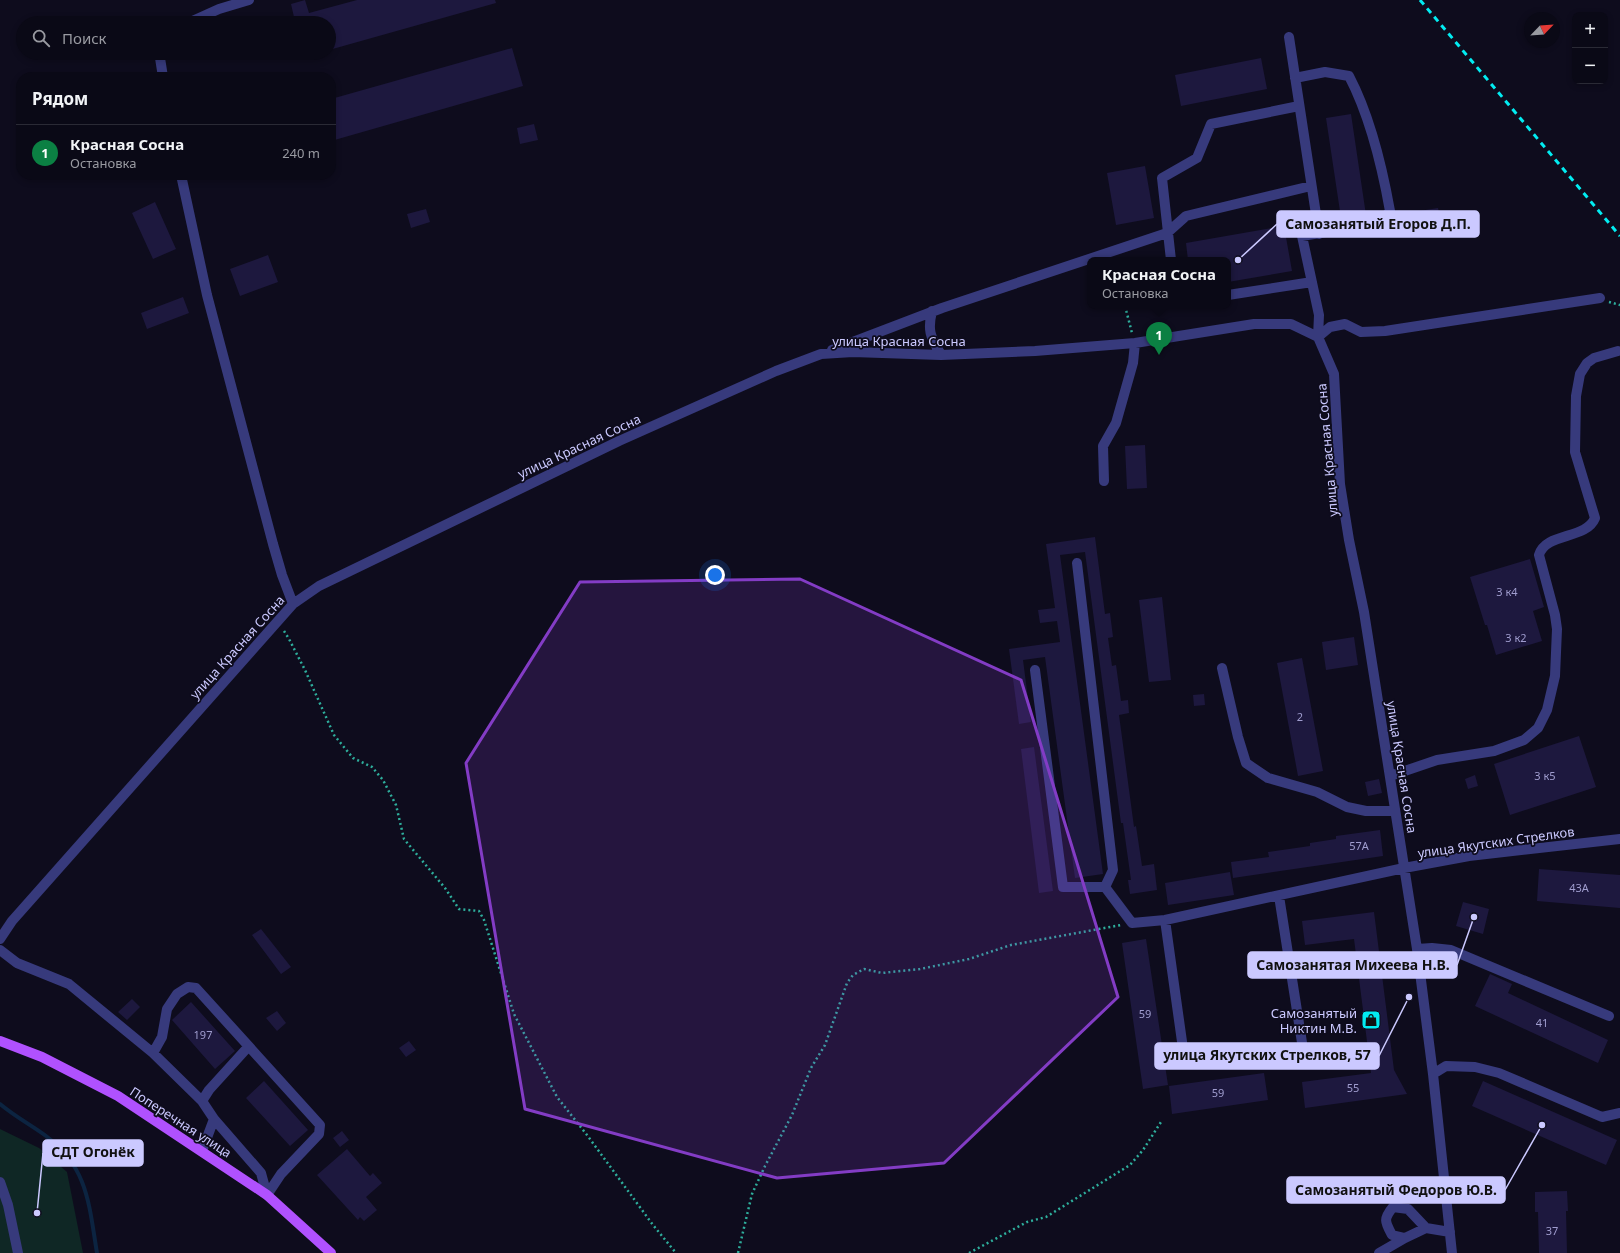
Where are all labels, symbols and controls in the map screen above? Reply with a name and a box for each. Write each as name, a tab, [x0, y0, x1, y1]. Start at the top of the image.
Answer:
north arrow	[1524, 12, 1560, 48]
map controls	[1572, 12, 1608, 84]
button: +	[1572, 12, 1608, 48]
search box	[16, 16, 336, 60]
icon: search	[30, 27, 52, 49]
text: Поиск	[62, 28, 107, 48]
button: −	[1572, 48, 1608, 84]
text: Рядом	[32, 87, 88, 110]
text: Красная Сосна	[70, 134, 184, 154]
text: 1	[41, 144, 49, 162]
text: 240 m	[282, 144, 320, 162]
text: Остановка	[70, 154, 136, 172]
callout: Самозанятый Егоров Д.П.	[1277, 211, 1479, 237]
text: Самозанятый Егоров Д.П.	[1285, 214, 1471, 233]
popup	[1087, 257, 1231, 309]
text: Красная Сосна	[1102, 264, 1216, 284]
text: Остановка	[1102, 284, 1168, 302]
pin: 1	[1146, 322, 1172, 355]
street label: улица Красная Сосна	[832, 332, 966, 350]
street label: улица Красная Сосна	[1312, 383, 1342, 517]
street label: улица Красная Сосна	[515, 410, 643, 482]
your location	[705, 565, 725, 585]
house number: 3 к4	[1496, 584, 1518, 599]
street label: улица Красная Сосна	[186, 591, 288, 703]
house number: 3 к2	[1505, 630, 1527, 645]
street label: улица Красная Сосна	[1383, 700, 1421, 834]
house number: 2	[1297, 709, 1303, 724]
house number: 3 к5	[1534, 768, 1556, 783]
street label: улица Якутских Стрелков	[1416, 822, 1576, 862]
house number: 57А	[1349, 838, 1370, 853]
house number: 43А	[1569, 880, 1590, 895]
callout: Самозанятая Михеева Н.В.	[1248, 952, 1457, 978]
text: Самозанятая Михеева Н.В.	[1256, 955, 1450, 974]
place label: Самозанятый Никтин М.В.	[1271, 1004, 1357, 1037]
house number: 59	[1139, 1006, 1151, 1021]
shop icon: Самозанятый Никтин М.В.	[1360, 1009, 1382, 1031]
house number: 41	[1536, 1015, 1548, 1030]
house number: 197	[194, 1027, 212, 1042]
callout: улица Якутских Стрелков, 57	[1155, 1043, 1379, 1069]
text: улица Якутских Стрелков, 57	[1162, 1045, 1371, 1064]
house number: 55	[1347, 1080, 1359, 1095]
street label: Поперечная улица	[127, 1082, 235, 1162]
house number: 59	[1212, 1085, 1224, 1100]
callout: СДТ Огонёк	[43, 1140, 143, 1166]
text: СДТ Огонёк	[51, 1142, 135, 1161]
callout: Самозанятый Федоров Ю.В.	[1287, 1177, 1505, 1203]
text: Самозанятый Федоров Ю.В.	[1295, 1180, 1497, 1199]
house number: 37	[1546, 1223, 1558, 1238]

